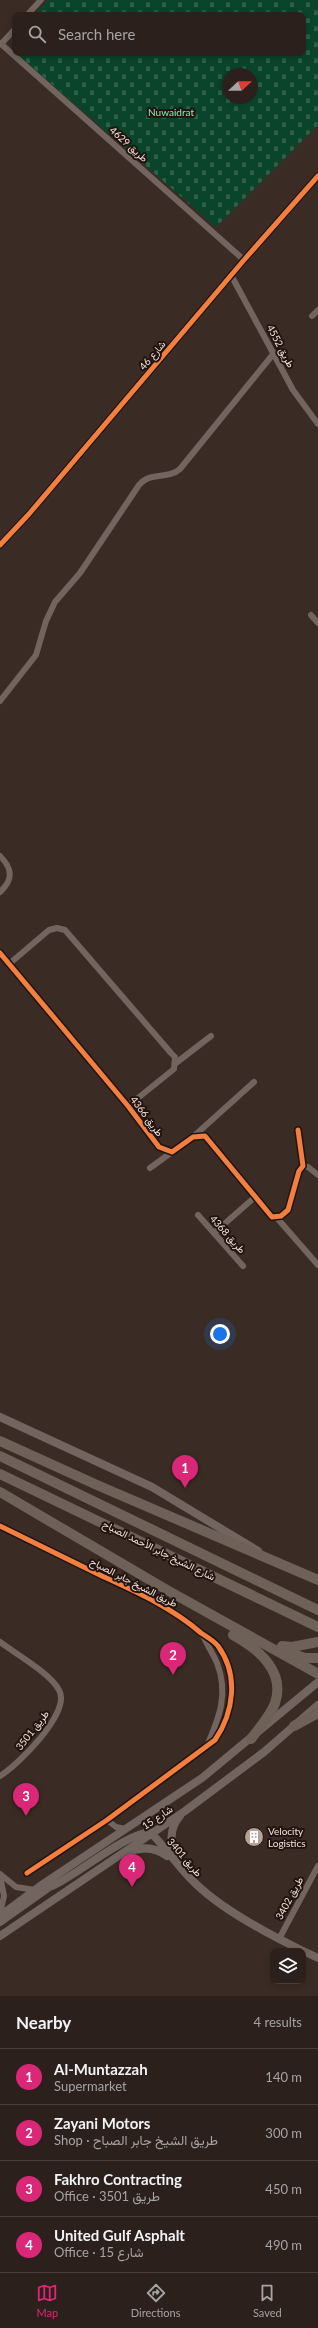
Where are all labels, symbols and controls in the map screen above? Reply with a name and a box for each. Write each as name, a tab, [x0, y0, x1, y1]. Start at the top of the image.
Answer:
search box	[12, 12, 306, 56]
icon: search	[26, 23, 48, 45]
text: Search here	[58, 25, 135, 43]
north arrow	[222, 68, 258, 104]
park label: Nuwaidrat	[148, 106, 194, 118]
street label: طريق 4629	[107, 124, 151, 165]
street label: طريق 4552	[264, 322, 298, 370]
street label: شارع 46	[136, 338, 168, 373]
street label: طريق 4366	[127, 1094, 166, 1139]
street label: طريق 4368	[207, 1213, 248, 1256]
your location	[210, 1324, 230, 1344]
pin: 1	[172, 1455, 198, 1488]
street label: شارع الشيخ جابر الأحمد الصباح	[100, 1518, 217, 1583]
street label: طريق الشيخ جابر الصباح	[88, 1555, 180, 1610]
pin: 2	[160, 1642, 186, 1675]
street label: طريق 3501	[13, 1707, 52, 1753]
pin: 3	[13, 1783, 39, 1816]
street label: شارع 15	[139, 1802, 175, 1832]
place label: Velocity Logistics	[268, 1825, 306, 1849]
building icon: Velocity Logistics	[243, 1826, 265, 1848]
street label: طريق 3401	[164, 1835, 205, 1880]
pin: 4	[119, 1854, 145, 1887]
street label: طريق 3402	[273, 1874, 306, 1922]
map controls	[270, 1948, 306, 1984]
button: layers	[270, 1948, 306, 1984]
text: Nearby	[16, 2012, 71, 2033]
text: 4 results	[254, 2014, 302, 2030]
text: Al-Muntazzah	[54, 2060, 148, 2078]
text: 1	[25, 2069, 33, 2085]
text: 140 m	[265, 2069, 302, 2085]
text: Supermarket	[54, 2078, 127, 2094]
text: Zayani Motors	[54, 2114, 150, 2132]
text: 2	[25, 2125, 33, 2141]
text: 300 m	[265, 2125, 302, 2141]
text: Shop · طريق الشيخ جابر الصباح	[54, 2132, 218, 2148]
text: Fakhro Contracting	[54, 2170, 182, 2188]
text: 3	[25, 2181, 33, 2197]
text: 450 m	[265, 2181, 302, 2197]
text: Office · طريق 3501	[54, 2188, 160, 2204]
text: United Gulf Asphalt	[54, 2226, 185, 2244]
text: 4	[25, 2237, 33, 2253]
text: 490 m	[265, 2237, 302, 2253]
text: Office · شارع 15	[54, 2244, 143, 2260]
tab: Map	[36, 2282, 58, 2319]
tab: Directions	[131, 2282, 180, 2319]
tab: Saved	[253, 2282, 282, 2319]

